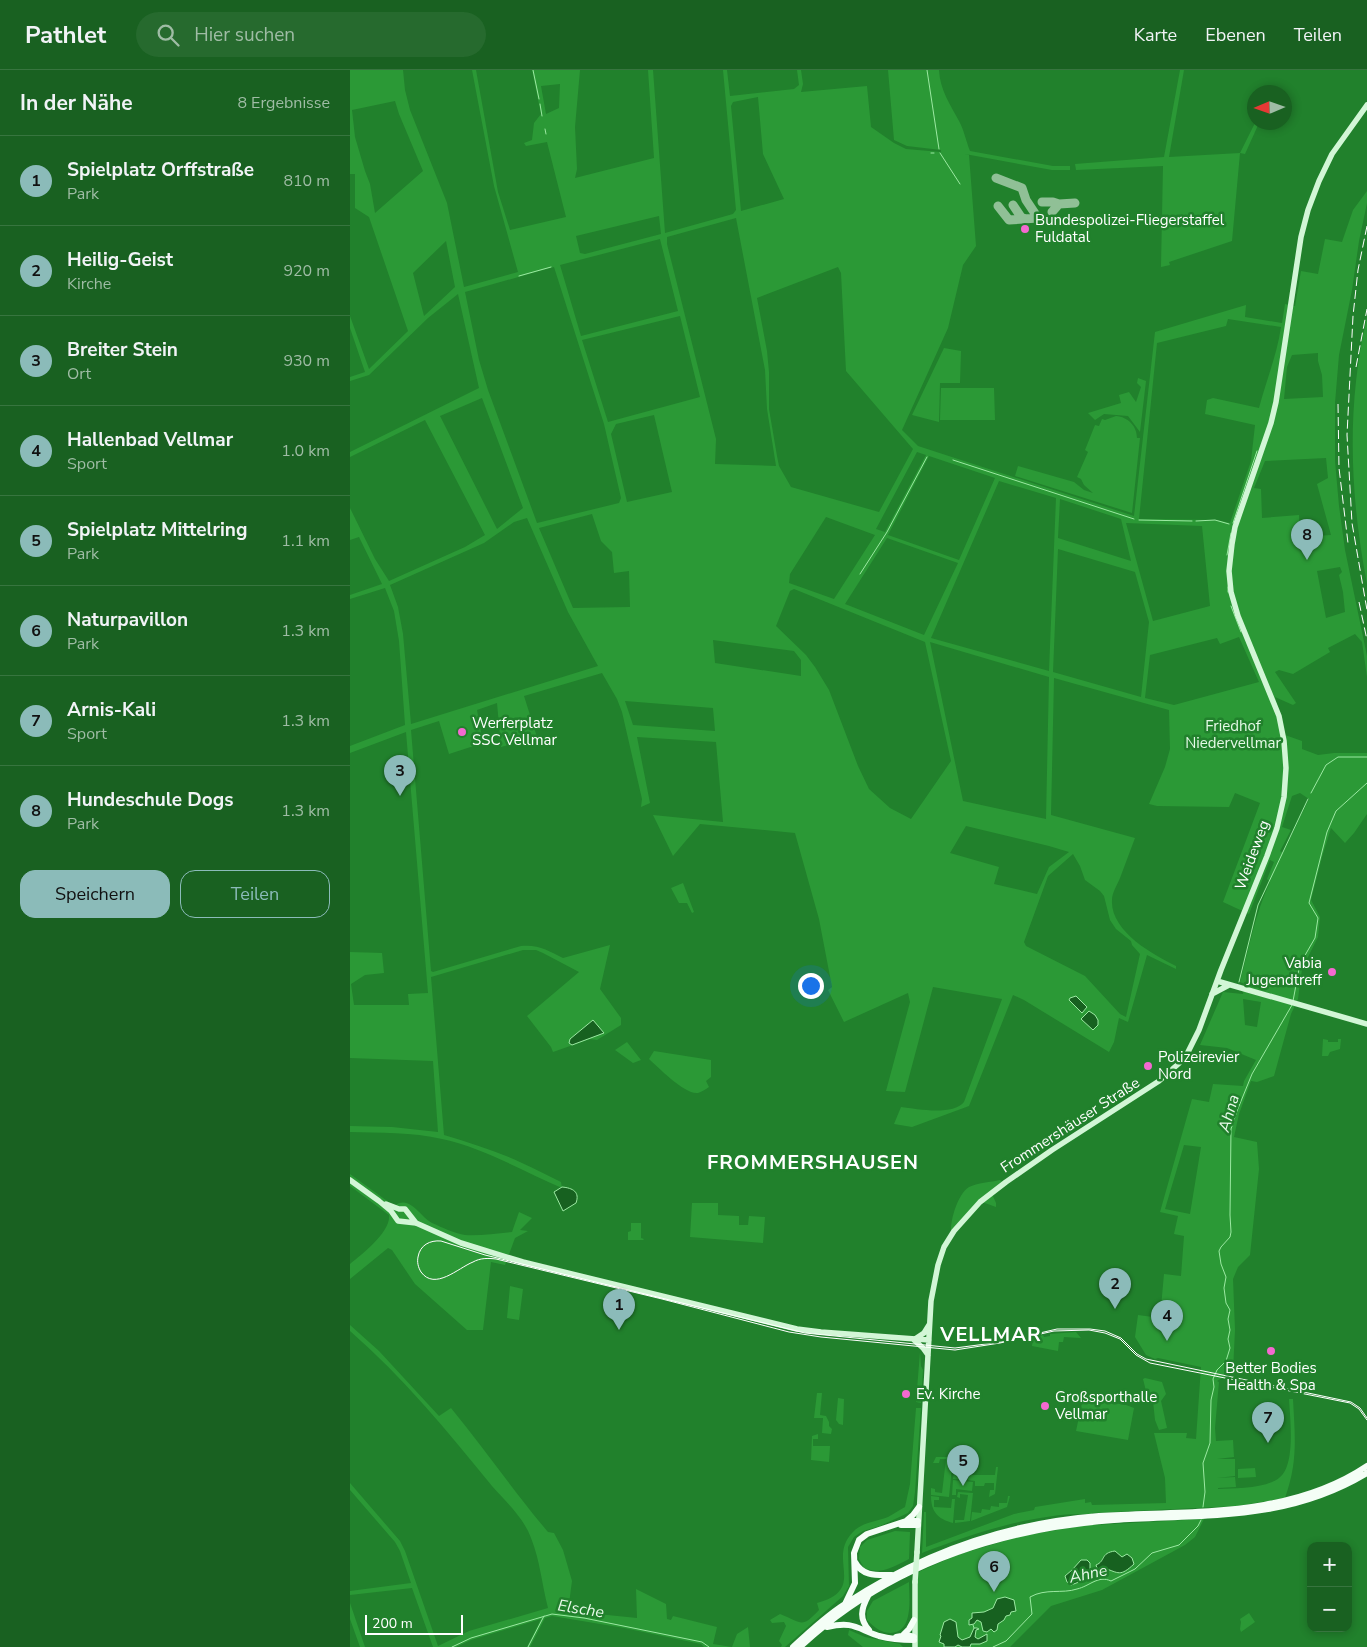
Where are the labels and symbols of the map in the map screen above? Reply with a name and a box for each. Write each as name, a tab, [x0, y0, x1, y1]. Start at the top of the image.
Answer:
north arrow	[1247, 85, 1292, 130]
place label: Bundespolizei-Fliegerstaffel Fuldatal	[1035, 210, 1225, 247]
marker: Bundespolizei-Fliegerstaffel Fuldatal	[1019, 223, 1031, 235]
pin: 8	[1291, 519, 1323, 560]
place label: Werferplatz SSC Vellmar	[472, 713, 558, 750]
park label: Friedhof Niedervellmar	[1185, 716, 1281, 753]
marker: Werferplatz SSC Vellmar	[456, 726, 468, 738]
pin: 3	[384, 755, 416, 796]
street label: Weideweg	[1230, 817, 1274, 893]
place label: Vabia Jugendtreff	[1245, 953, 1323, 990]
marker: Vabia Jugendtreff	[1326, 966, 1338, 978]
your location	[798, 973, 824, 999]
place label: Polizeirevier Nord	[1158, 1047, 1240, 1084]
marker: Polizeirevier Nord	[1142, 1060, 1154, 1072]
street label: Frommershäuser Straße	[997, 1072, 1143, 1178]
water label: Ahna	[1213, 1092, 1245, 1136]
district label: FROMMERSHAUSEN	[707, 1149, 919, 1176]
pin: 2	[1099, 1268, 1131, 1309]
pin: 1	[603, 1289, 635, 1330]
pin: 4	[1151, 1300, 1183, 1341]
district label: VELLMAR	[939, 1321, 1042, 1348]
marker: Better Bodies Health & Spa	[1265, 1345, 1277, 1357]
place label: Better Bodies Health & Spa	[1225, 1358, 1317, 1395]
place label: Ev. Kirche	[916, 1384, 980, 1404]
place label: Großsporthalle Vellmar	[1054, 1387, 1157, 1424]
marker: Ev. Kirche	[900, 1388, 912, 1400]
marker: Großsporthalle Vellmar	[1039, 1400, 1051, 1412]
pin: 7	[1252, 1402, 1284, 1443]
pin: 5	[947, 1445, 979, 1486]
pin: 6	[978, 1551, 1010, 1592]
water label: Ahne	[1066, 1559, 1110, 1589]
water label: Elsche	[556, 1594, 606, 1624]
scale bar	[365, 1612, 462, 1635]

